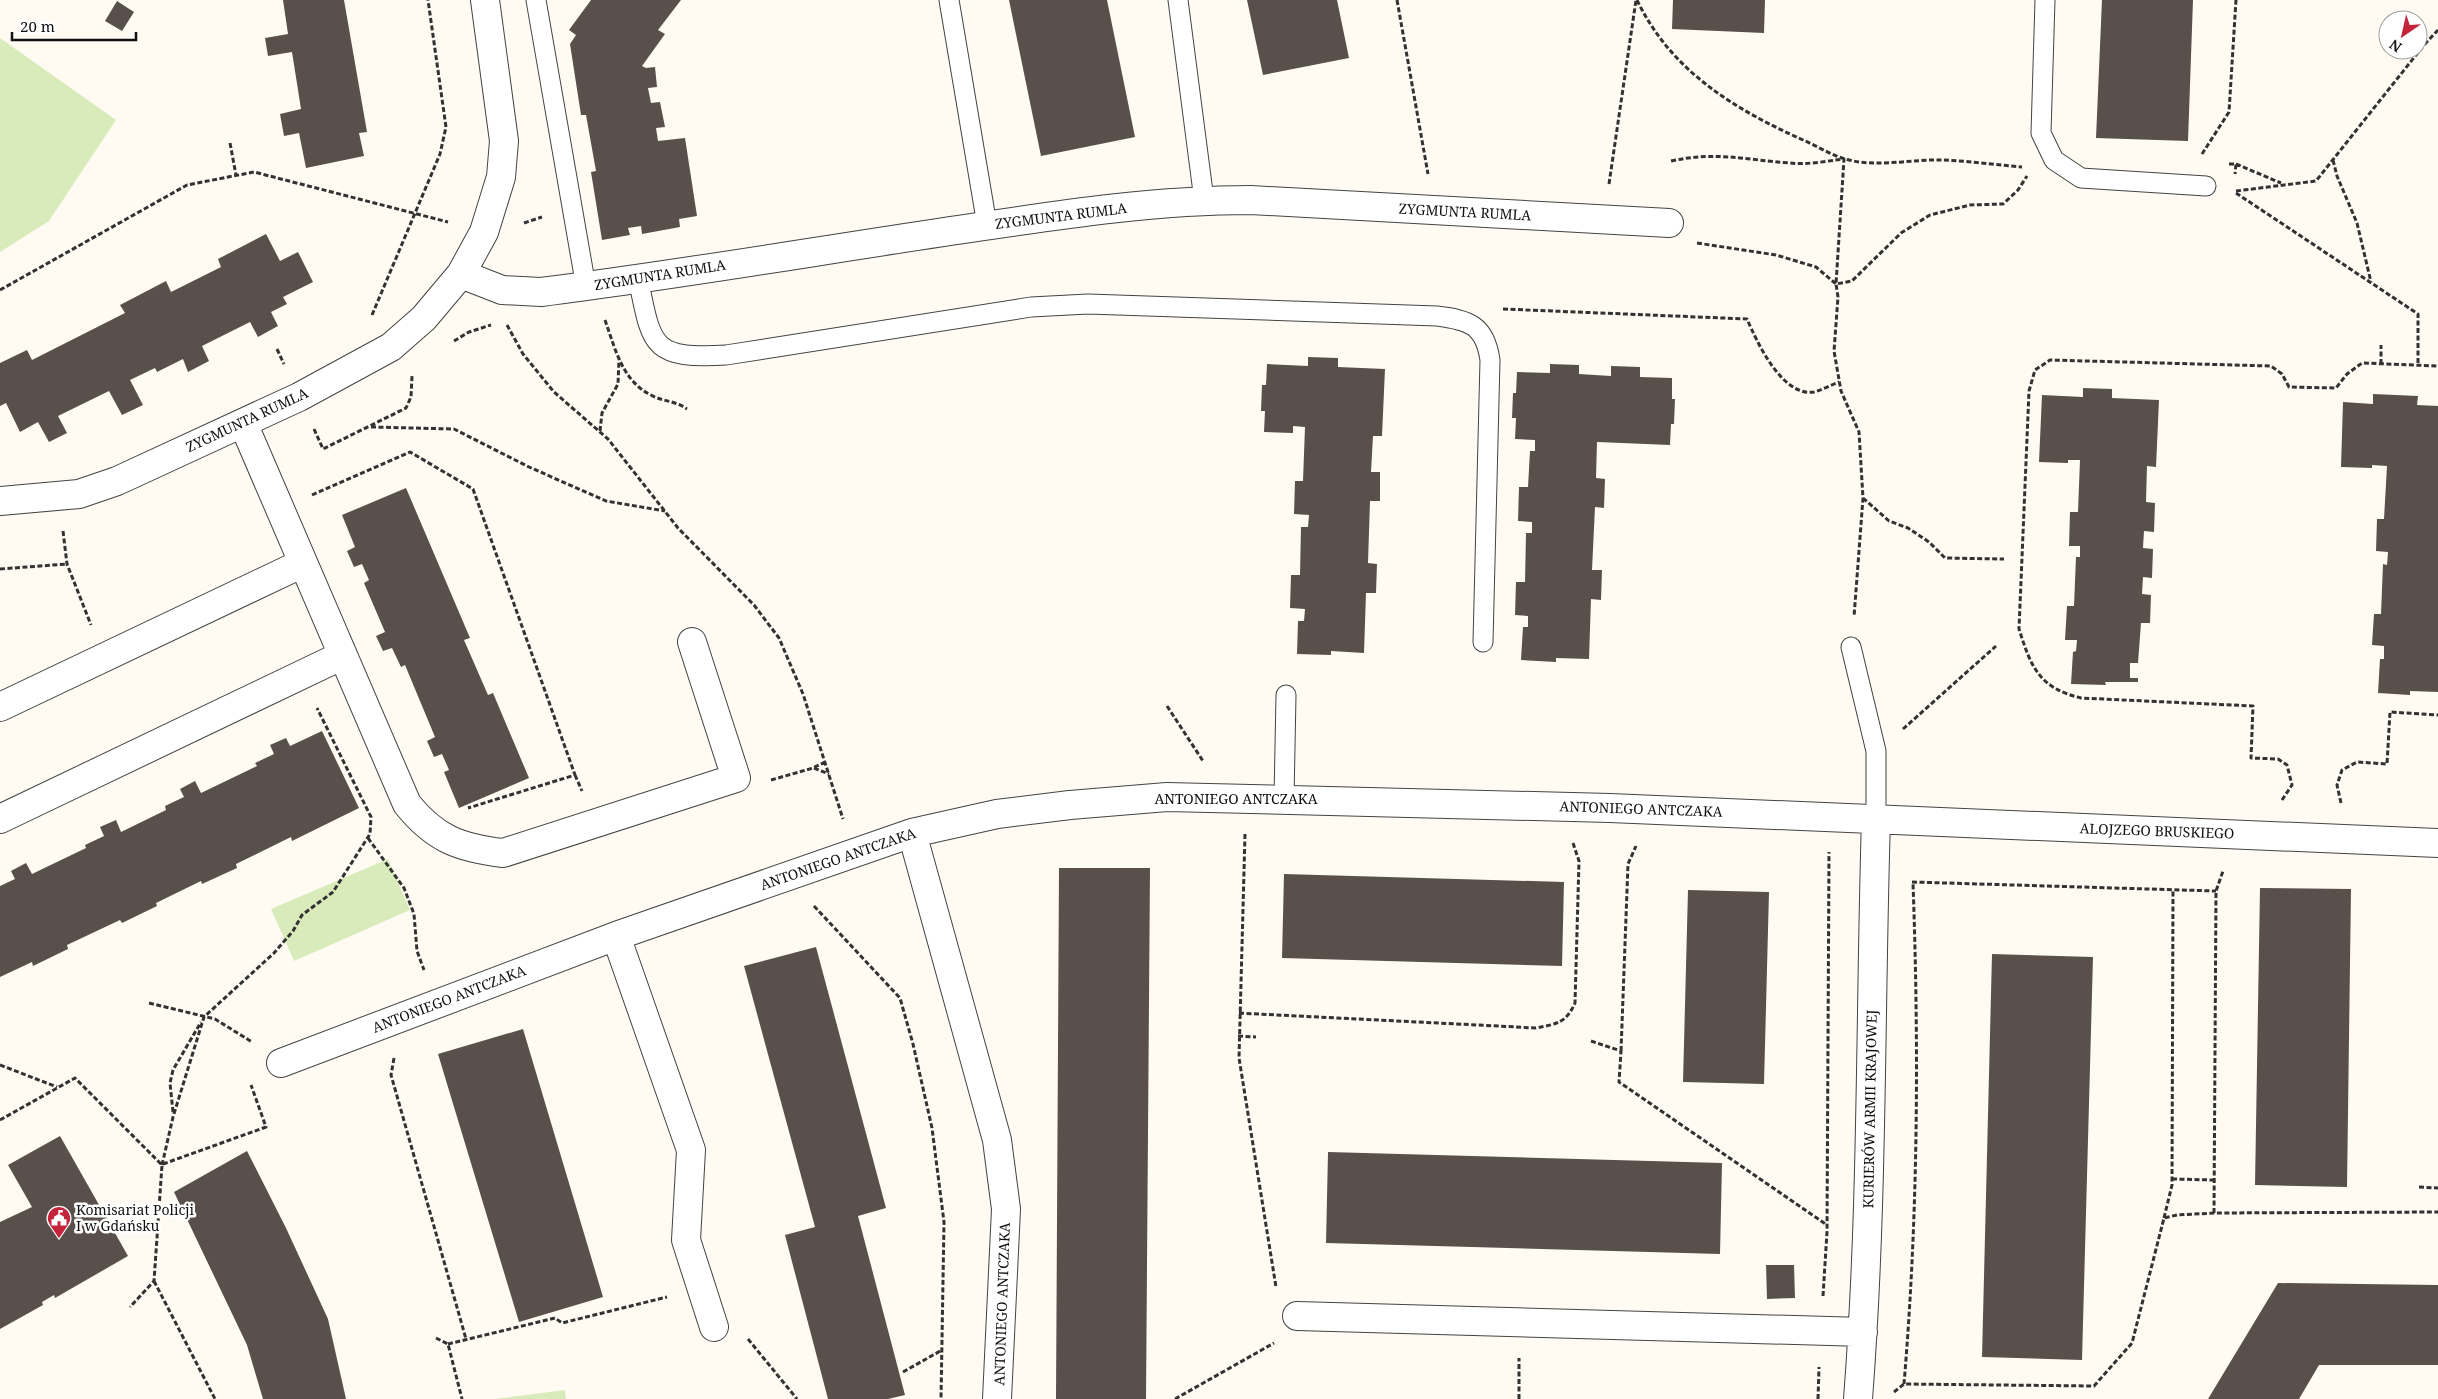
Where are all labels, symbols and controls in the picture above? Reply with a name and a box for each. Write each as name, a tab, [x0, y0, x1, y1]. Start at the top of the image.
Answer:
scale bar	[12, 10, 136, 42]
north arrow	[2378, 10, 2428, 60]
text: 20 m	[20, 16, 55, 36]
text: N	[2386, 35, 2405, 57]
street label: ZYGMUNTA RUMLA	[994, 198, 1128, 233]
street label: ZYGMUNTA RUMLA	[1398, 199, 1532, 224]
street label: ZYGMUNTA RUMLA	[593, 255, 727, 294]
street label: ZYGMUNTA RUMLA	[183, 383, 311, 456]
street label: ANTONIEGO ANTCZAKA	[1154, 789, 1318, 808]
street label: ANTONIEGO ANTCZAKA	[1559, 796, 1723, 821]
street label: ALOJZEGO BRUSKIEGO	[2079, 818, 2235, 843]
street label: ANTONIEGO ANTCZAKA	[758, 823, 918, 894]
street label: ANTONIEGO ANTCZAKA	[369, 960, 528, 1037]
street label: KURIERÓW ARMII KRAJOWEJ	[1858, 1010, 1881, 1208]
place label: Komisariat Policji I w Gdańsku	[76, 1200, 194, 1235]
public building icon: Komisariat Policji I w Gdańsku	[46, 1205, 72, 1239]
street label: ANTONIEGO ANTCZAKA	[989, 1222, 1014, 1386]

